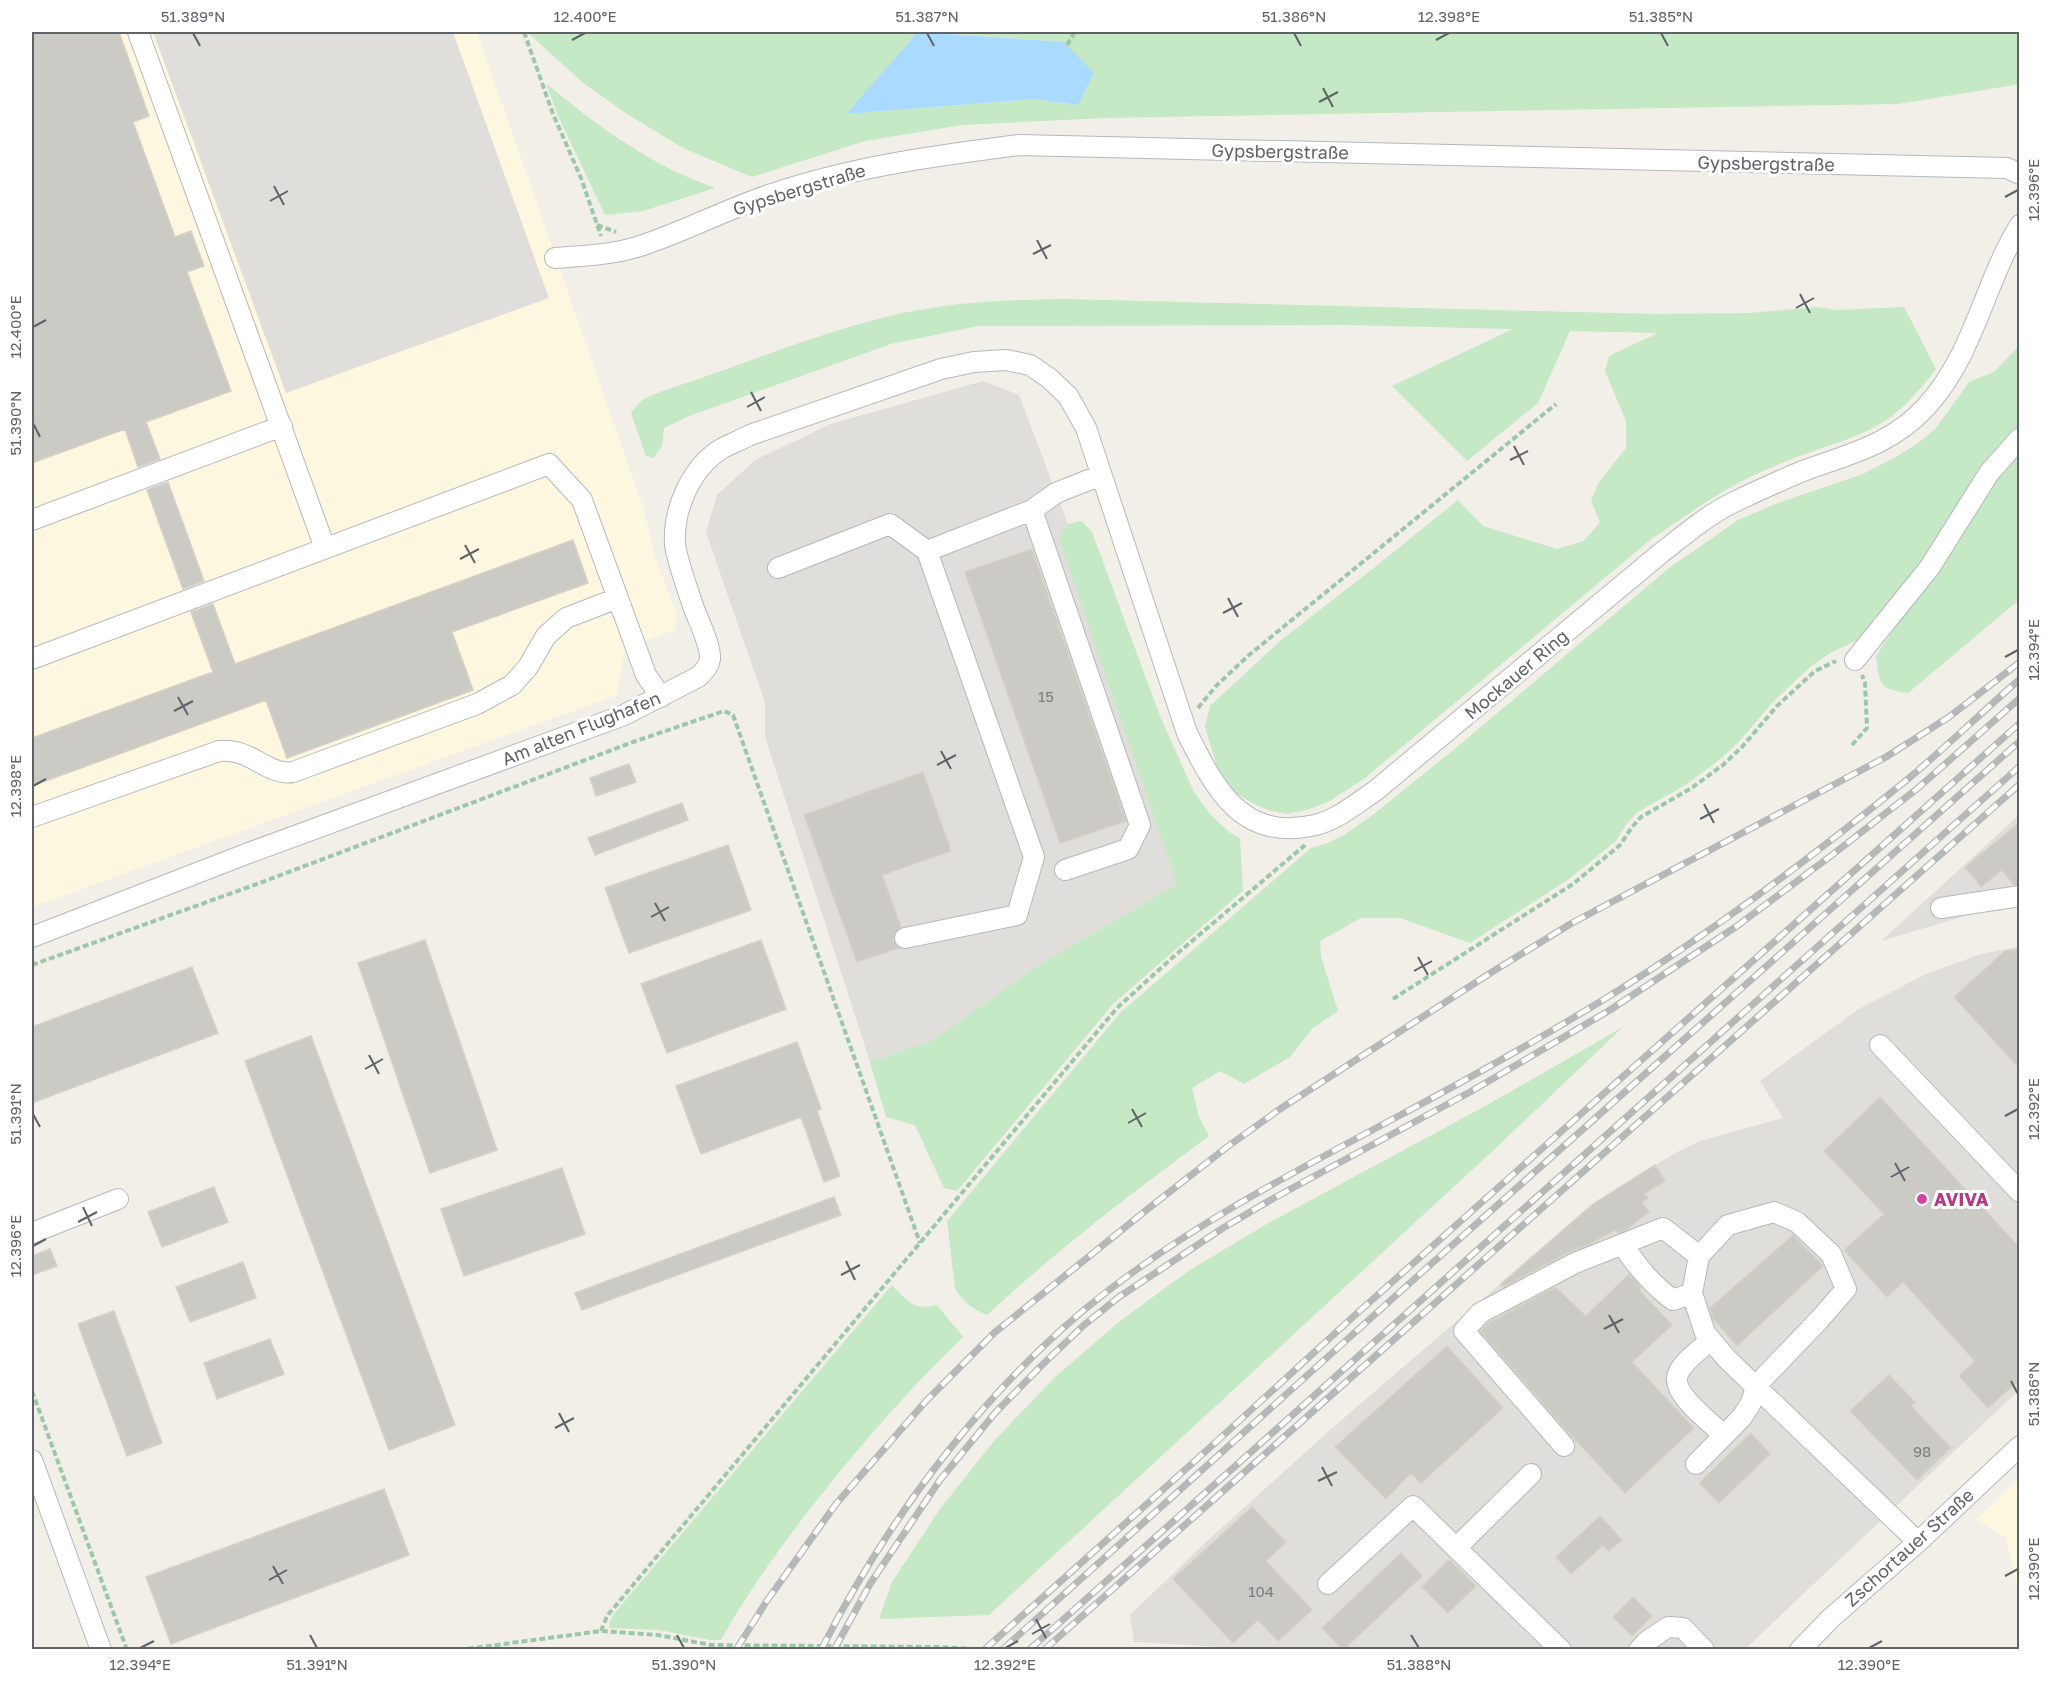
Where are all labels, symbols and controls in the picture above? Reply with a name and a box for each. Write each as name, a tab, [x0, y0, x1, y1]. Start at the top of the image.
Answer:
text: 51.389°N	[161, 7, 225, 25]
text: 12.400°E	[553, 7, 617, 25]
text: 51.387°N	[895, 7, 959, 25]
text: 51.386°N	[1262, 7, 1326, 25]
text: 12.398°E	[1418, 7, 1480, 25]
text: 51.385°N	[1629, 7, 1693, 25]
street label: Gypsbergstraße	[1211, 139, 1349, 163]
street label: Gypsbergstraße	[1697, 151, 1835, 175]
street label: Gypsbergstraße	[730, 158, 868, 220]
text: 12.396°E	[2024, 159, 2042, 221]
text: 12.400°E	[6, 295, 24, 359]
text: 51.390°N	[6, 391, 24, 455]
text: 12.394°E	[2024, 619, 2042, 681]
street label: Mockauer Ring	[1460, 624, 1572, 724]
street label: Am alten Flughafen	[499, 686, 663, 770]
house number: 15	[1038, 687, 1054, 705]
text: 12.398°E	[6, 755, 24, 817]
text: 12.392°E	[2024, 1078, 2042, 1140]
text: 51.391°N	[6, 1083, 24, 1145]
place label: AVIVA	[1934, 1188, 1989, 1210]
marker: AVIVA	[1915, 1192, 1929, 1206]
text: 12.396°E	[6, 1215, 24, 1277]
text: 51.386°N	[2024, 1362, 2042, 1426]
house number: 98	[1913, 1442, 1931, 1460]
street label: Zschortauer Straße	[1840, 1483, 1978, 1611]
text: 12.390°E	[2024, 1538, 2042, 1600]
house number: 104	[1248, 1582, 1274, 1600]
text: 12.394°E	[109, 1655, 171, 1673]
text: 51.391°N	[286, 1655, 348, 1673]
text: 51.390°N	[652, 1655, 716, 1673]
text: 12.392°E	[974, 1655, 1036, 1673]
text: 51.388°N	[1387, 1655, 1451, 1673]
text: 12.390°E	[1838, 1655, 1900, 1673]

